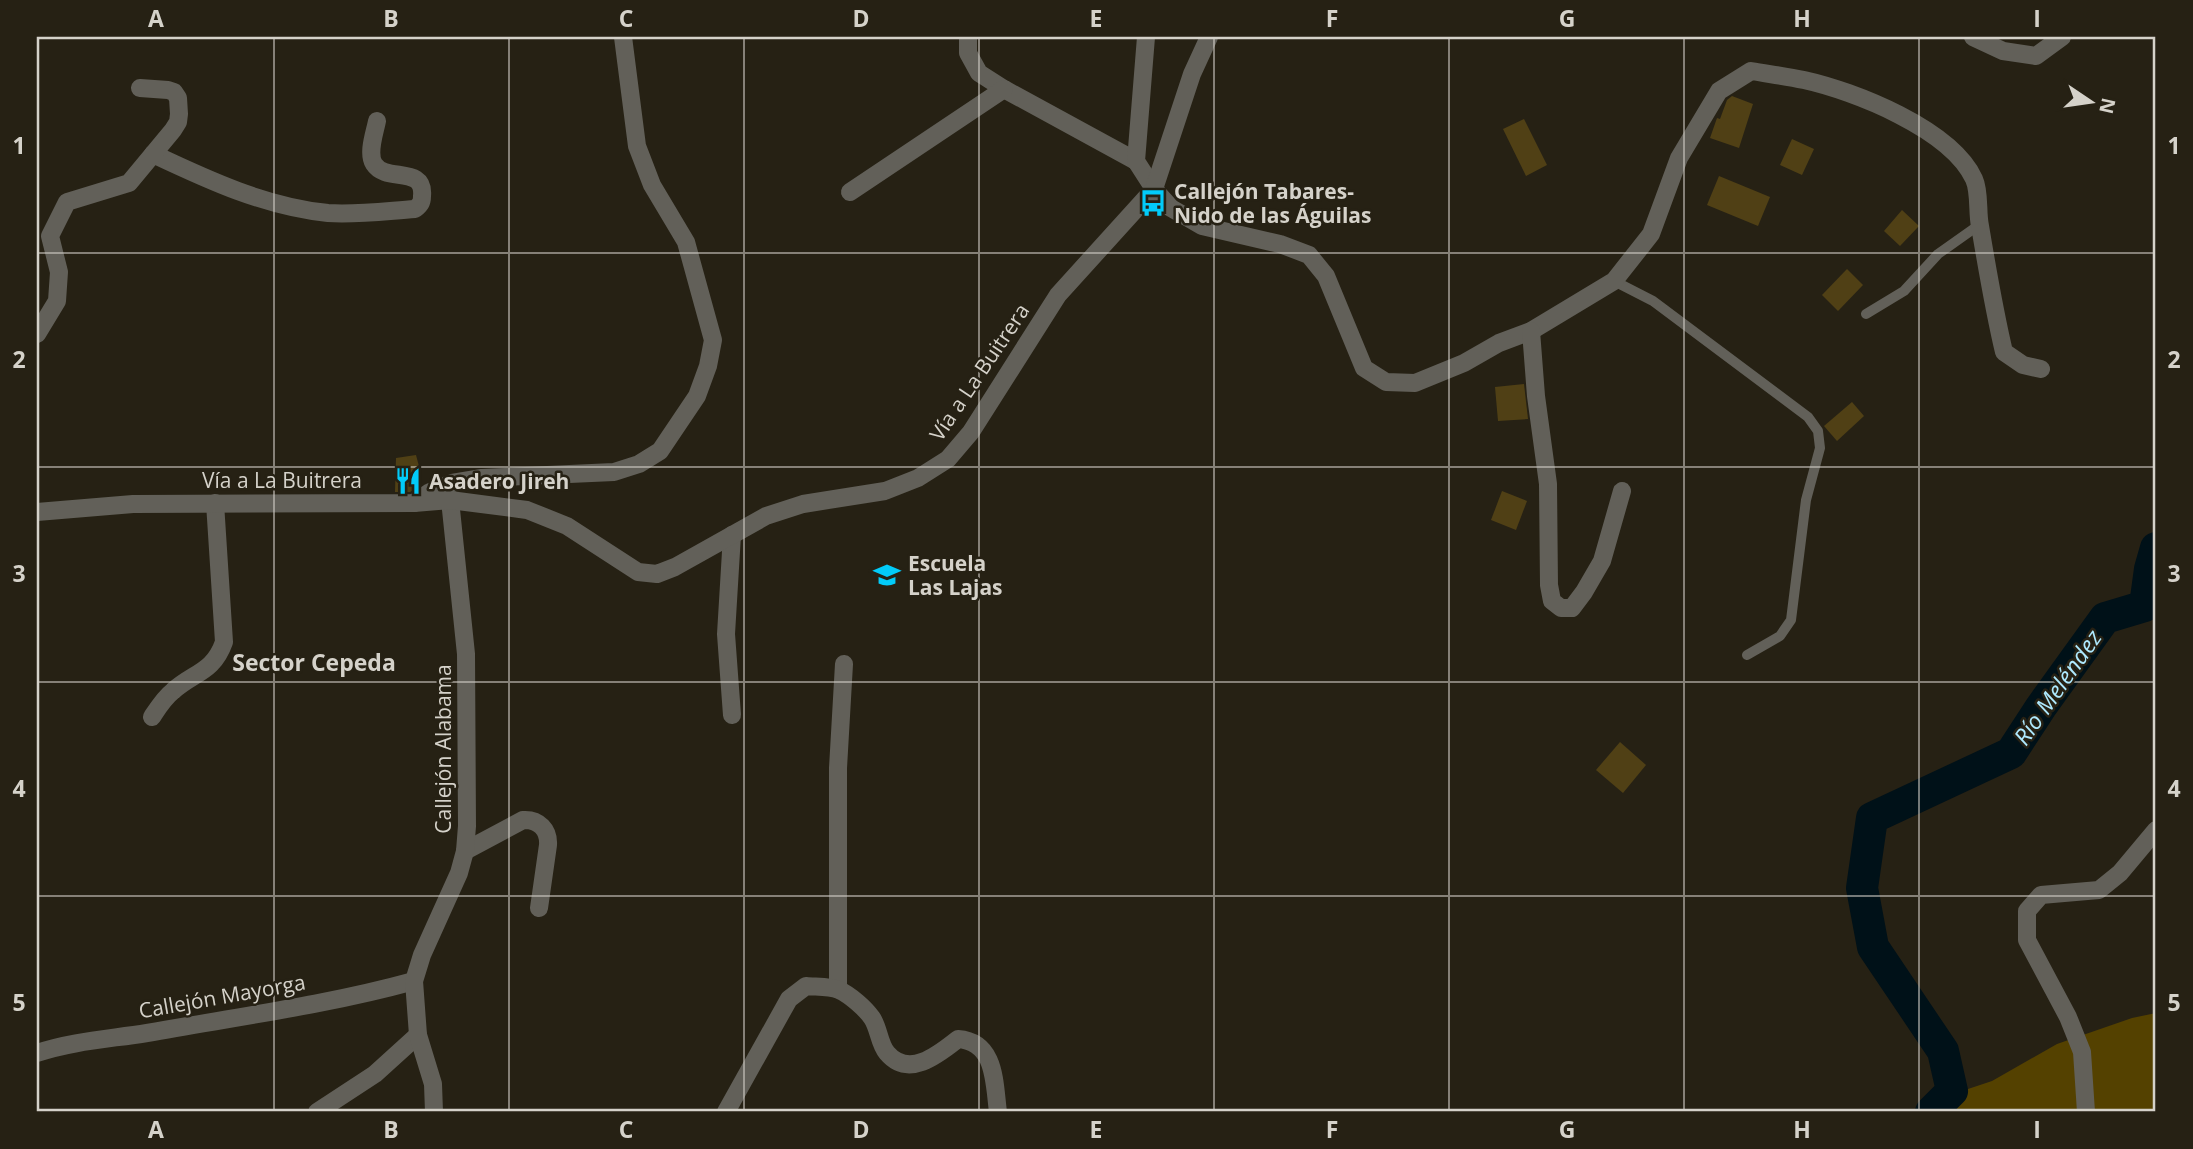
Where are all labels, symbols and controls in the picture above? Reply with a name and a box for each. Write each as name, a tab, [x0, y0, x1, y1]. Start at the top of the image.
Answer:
text: A	[148, 2, 164, 34]
text: B	[383, 2, 399, 34]
text: C	[619, 2, 633, 34]
text: D	[852, 2, 870, 34]
text: E	[1090, 2, 1102, 34]
text: F	[1326, 2, 1338, 34]
text: G	[1559, 2, 1575, 34]
text: H	[1793, 2, 1811, 34]
text: I	[2033, 2, 2041, 34]
north arrow	[2056, 66, 2126, 136]
text: N	[2093, 95, 2122, 116]
text: 1	[12, 129, 26, 161]
text: 1	[2167, 129, 2181, 161]
place label: Callejón Tabares- Nido de las Águilas	[1174, 177, 1371, 229]
bus stop icon: Callejón Tabares- Nido de las Águilas	[1138, 188, 1168, 218]
street label: Vía a La Buitrera	[923, 298, 1035, 446]
text: 2	[12, 343, 26, 375]
text: 2	[2167, 343, 2181, 375]
street label: Vía a La Buitrera	[202, 466, 362, 494]
restaurant icon: Asadero Jireh	[393, 466, 423, 496]
place label: Asadero Jireh	[429, 467, 569, 495]
place label: Escuela Las Lajas	[908, 549, 1003, 601]
text: 3	[12, 557, 26, 589]
text: 3	[2167, 557, 2181, 589]
school or university icon: Escuela Las Lajas	[872, 560, 902, 590]
water label: Río Meléndez	[2005, 622, 2109, 751]
district label: Sector Cepeda	[232, 646, 396, 678]
street label: Callejón Alabama	[429, 664, 457, 834]
text: 4	[12, 772, 26, 804]
text: 4	[2167, 772, 2181, 804]
street label: Callejón Mayorga	[136, 968, 308, 1024]
text: 5	[12, 986, 26, 1018]
text: 5	[2167, 986, 2181, 1018]
text: A	[148, 1113, 164, 1145]
text: B	[383, 1113, 399, 1145]
text: C	[619, 1113, 633, 1145]
text: D	[852, 1113, 870, 1145]
text: E	[1090, 1113, 1102, 1145]
text: F	[1326, 1113, 1338, 1145]
text: G	[1559, 1113, 1575, 1145]
text: H	[1793, 1113, 1811, 1145]
text: I	[2033, 1113, 2041, 1145]

